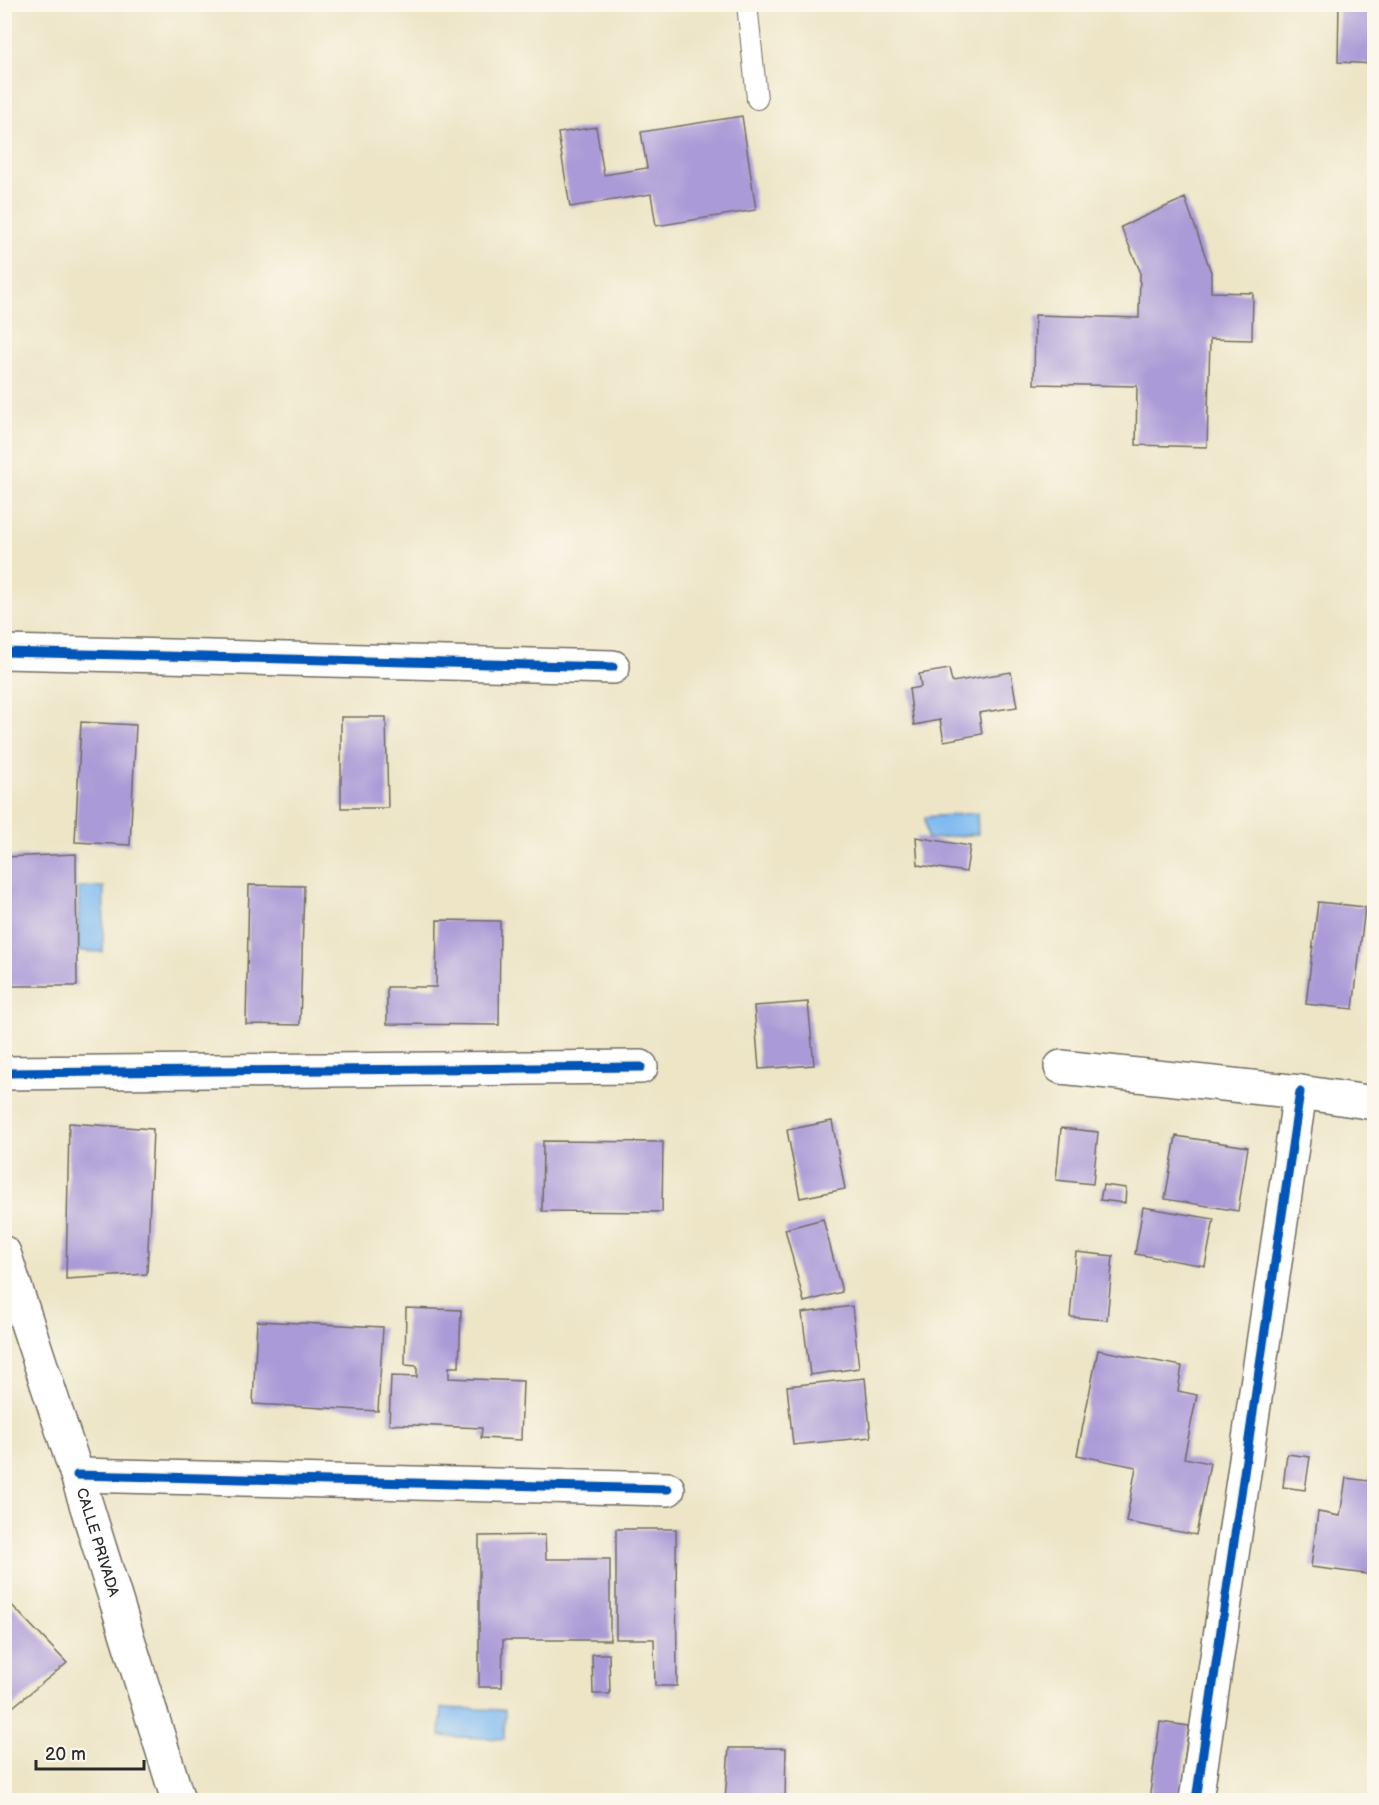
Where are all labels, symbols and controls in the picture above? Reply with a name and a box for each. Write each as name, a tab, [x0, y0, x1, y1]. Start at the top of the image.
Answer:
street label: CALLE PRIVADA	[72, 1485, 124, 1600]
scale bar	[36, 1733, 144, 1771]
text: 20 m	[45, 1744, 86, 1765]

